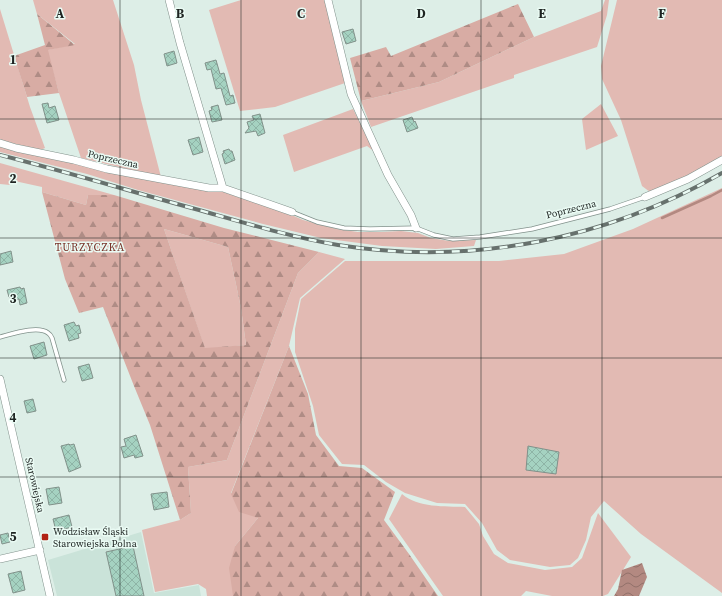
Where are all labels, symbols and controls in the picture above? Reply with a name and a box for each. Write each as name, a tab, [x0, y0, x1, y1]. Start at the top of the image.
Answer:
text: A	[56, 5, 65, 22]
text: B	[176, 5, 185, 22]
text: C	[297, 5, 305, 22]
text: D	[416, 5, 426, 22]
text: E	[538, 5, 546, 22]
text: F	[658, 5, 666, 22]
text: 1	[9, 51, 17, 68]
street label: Poprzeczna	[87, 147, 140, 171]
text: 2	[9, 170, 17, 187]
street label: Poprzeczna	[544, 196, 598, 222]
district label: TURZYCZKA	[55, 240, 125, 255]
text: 3	[9, 290, 17, 307]
text: 4	[9, 409, 17, 426]
street label: Starowiejska	[22, 456, 48, 515]
place label: Wodzisław Śląski Starowiejska Polna	[53, 525, 138, 550]
text: 5	[9, 528, 17, 545]
marker: Wodzisław Śląski Starowiejska Polna	[40, 532, 50, 542]

